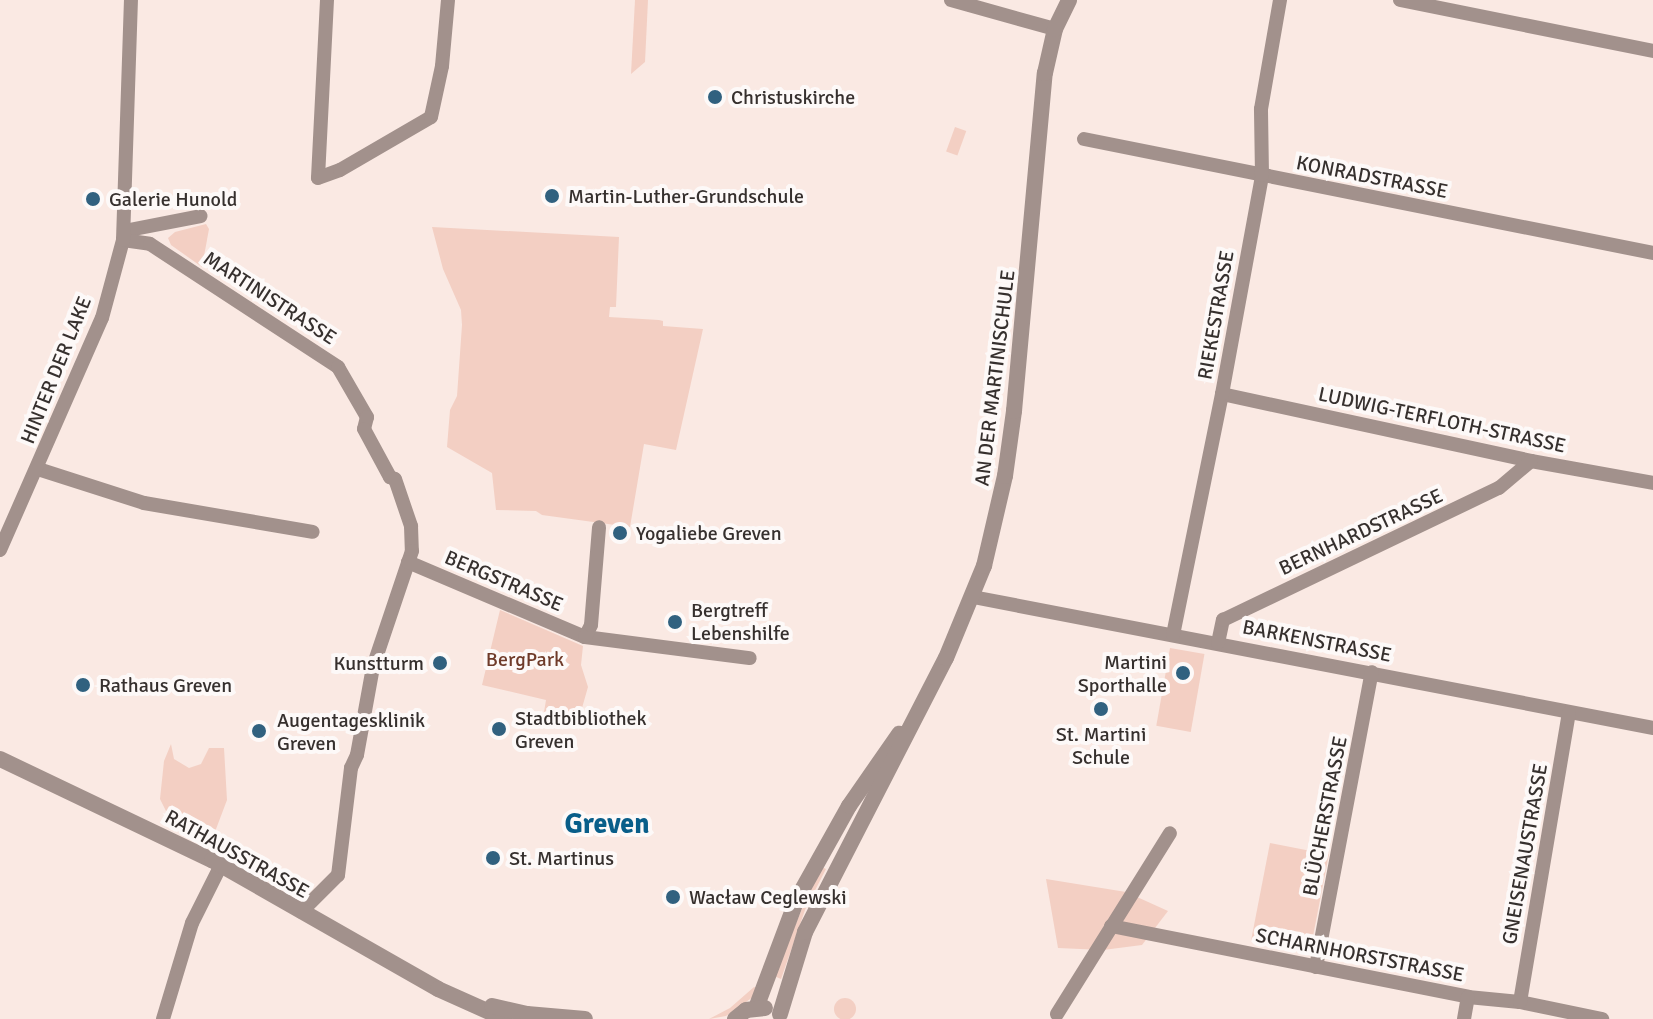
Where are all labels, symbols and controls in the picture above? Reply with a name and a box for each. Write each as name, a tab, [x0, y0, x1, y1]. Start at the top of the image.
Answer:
place label: Christuskirche	[731, 85, 855, 109]
marker: Christuskirche	[706, 88, 724, 106]
street label: KONRADSTRASSE	[1294, 151, 1450, 203]
place label: Martin-Luther-Grundschule	[568, 184, 804, 208]
place label: Galerie Hunold	[109, 187, 237, 211]
marker: Martin-Luther-Grundschule	[543, 187, 561, 205]
marker: Galerie Hunold	[84, 190, 102, 208]
street label: MARTINISTRASSE	[199, 246, 341, 350]
street label: RIEKESTRASSE	[1193, 249, 1239, 381]
street label: AN DER MARTINISCHULE	[970, 268, 1020, 488]
street label: HINTER DER LAKE	[15, 293, 97, 447]
street label: LUDWIG-TERFLOTH-STRASSE	[1316, 382, 1568, 458]
street label: BERNHARDSTRASSE	[1275, 484, 1447, 580]
place label: Yogaliebe Greven	[636, 521, 782, 545]
marker: Yogaliebe Greven	[611, 524, 629, 542]
street label: BERGSTRASSE	[441, 545, 567, 617]
place label: Bergtreff Lebenshilfe	[691, 598, 790, 645]
marker: Bergtreff Lebenshilfe	[666, 613, 684, 631]
street label: BARKENSTRASSE	[1240, 615, 1394, 667]
park label: BergPark	[486, 647, 564, 671]
place label: Martini Sporthalle	[1078, 650, 1167, 697]
place label: Kunstturm	[334, 651, 424, 675]
marker: Kunstturm	[431, 654, 449, 672]
marker: Martini Sporthalle	[1174, 664, 1192, 682]
place label: Rathaus Greven	[99, 673, 232, 697]
marker: Rathaus Greven	[74, 676, 92, 694]
marker: St. Martini Schule	[1092, 700, 1110, 718]
place label: Stadtbibliothek Greven	[515, 706, 647, 753]
place label: Augentagesklinik Greven	[277, 708, 425, 755]
marker: Augentagesklinik Greven	[248, 720, 270, 742]
marker: Stadtbibliothek Greven	[490, 720, 508, 738]
place label: St. Martini Schule	[1056, 722, 1146, 769]
street label: BLÜCHERSTRASSE	[1298, 734, 1352, 898]
street label: GNEISENAUSTRASSE	[1497, 762, 1553, 946]
street label: RATHAUSSTRASSE	[161, 804, 313, 904]
district label: Greven	[564, 807, 650, 841]
place label: St. Martinus	[509, 846, 614, 870]
marker: St. Martinus	[484, 849, 502, 867]
place label: Wacław Ceglewski	[689, 885, 847, 909]
marker: Wacław Ceglewski	[664, 888, 682, 906]
street label: SCHARNHORSTSTRASSE	[1254, 923, 1466, 987]

